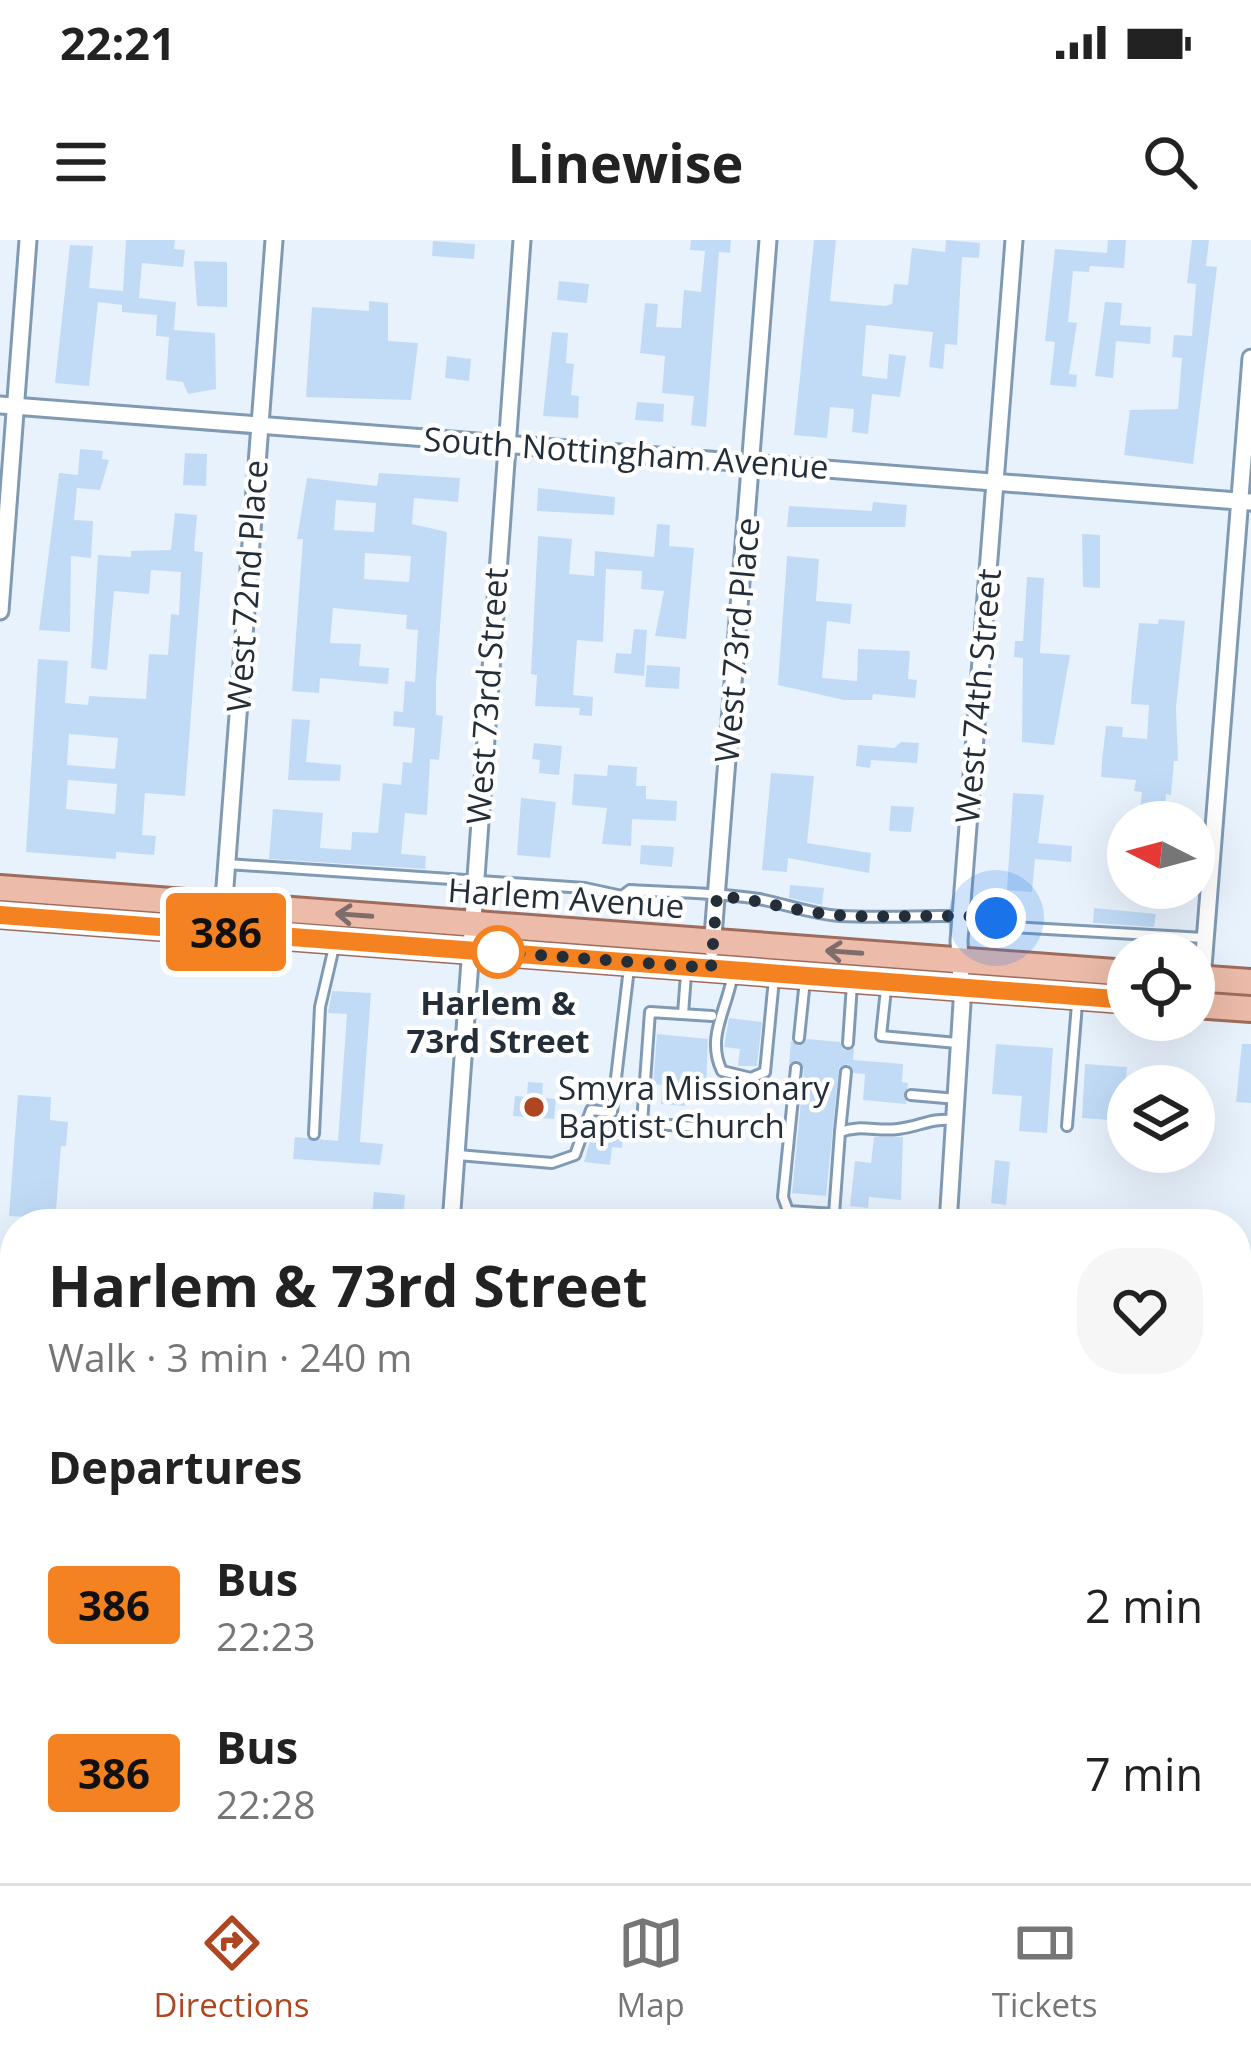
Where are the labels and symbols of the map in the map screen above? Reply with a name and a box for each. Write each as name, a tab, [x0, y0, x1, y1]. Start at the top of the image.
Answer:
street label: South Nottingham Avenue	[422, 416, 830, 489]
street label: West 72nd Place	[215, 458, 278, 714]
street label: West 73rd Place	[703, 516, 770, 764]
street label: West 73rd Street	[455, 566, 518, 826]
street label: West 74th Street	[944, 567, 1011, 825]
north arrow	[1107, 801, 1215, 909]
street label: Harlem Avenue	[446, 867, 686, 928]
your location	[966, 888, 1026, 948]
line badge: 386	[157, 893, 295, 971]
one-way arrow	[335, 903, 374, 926]
marker: Harlem & 73rd Street	[473, 927, 523, 977]
one-way arrow	[825, 940, 864, 963]
place label: Harlem & 73rd Street	[407, 980, 589, 1063]
place label: Smyra Missionary Baptist Church	[558, 1065, 830, 1148]
marker: Smyra Missionary Baptist Church	[521, 1094, 547, 1120]

